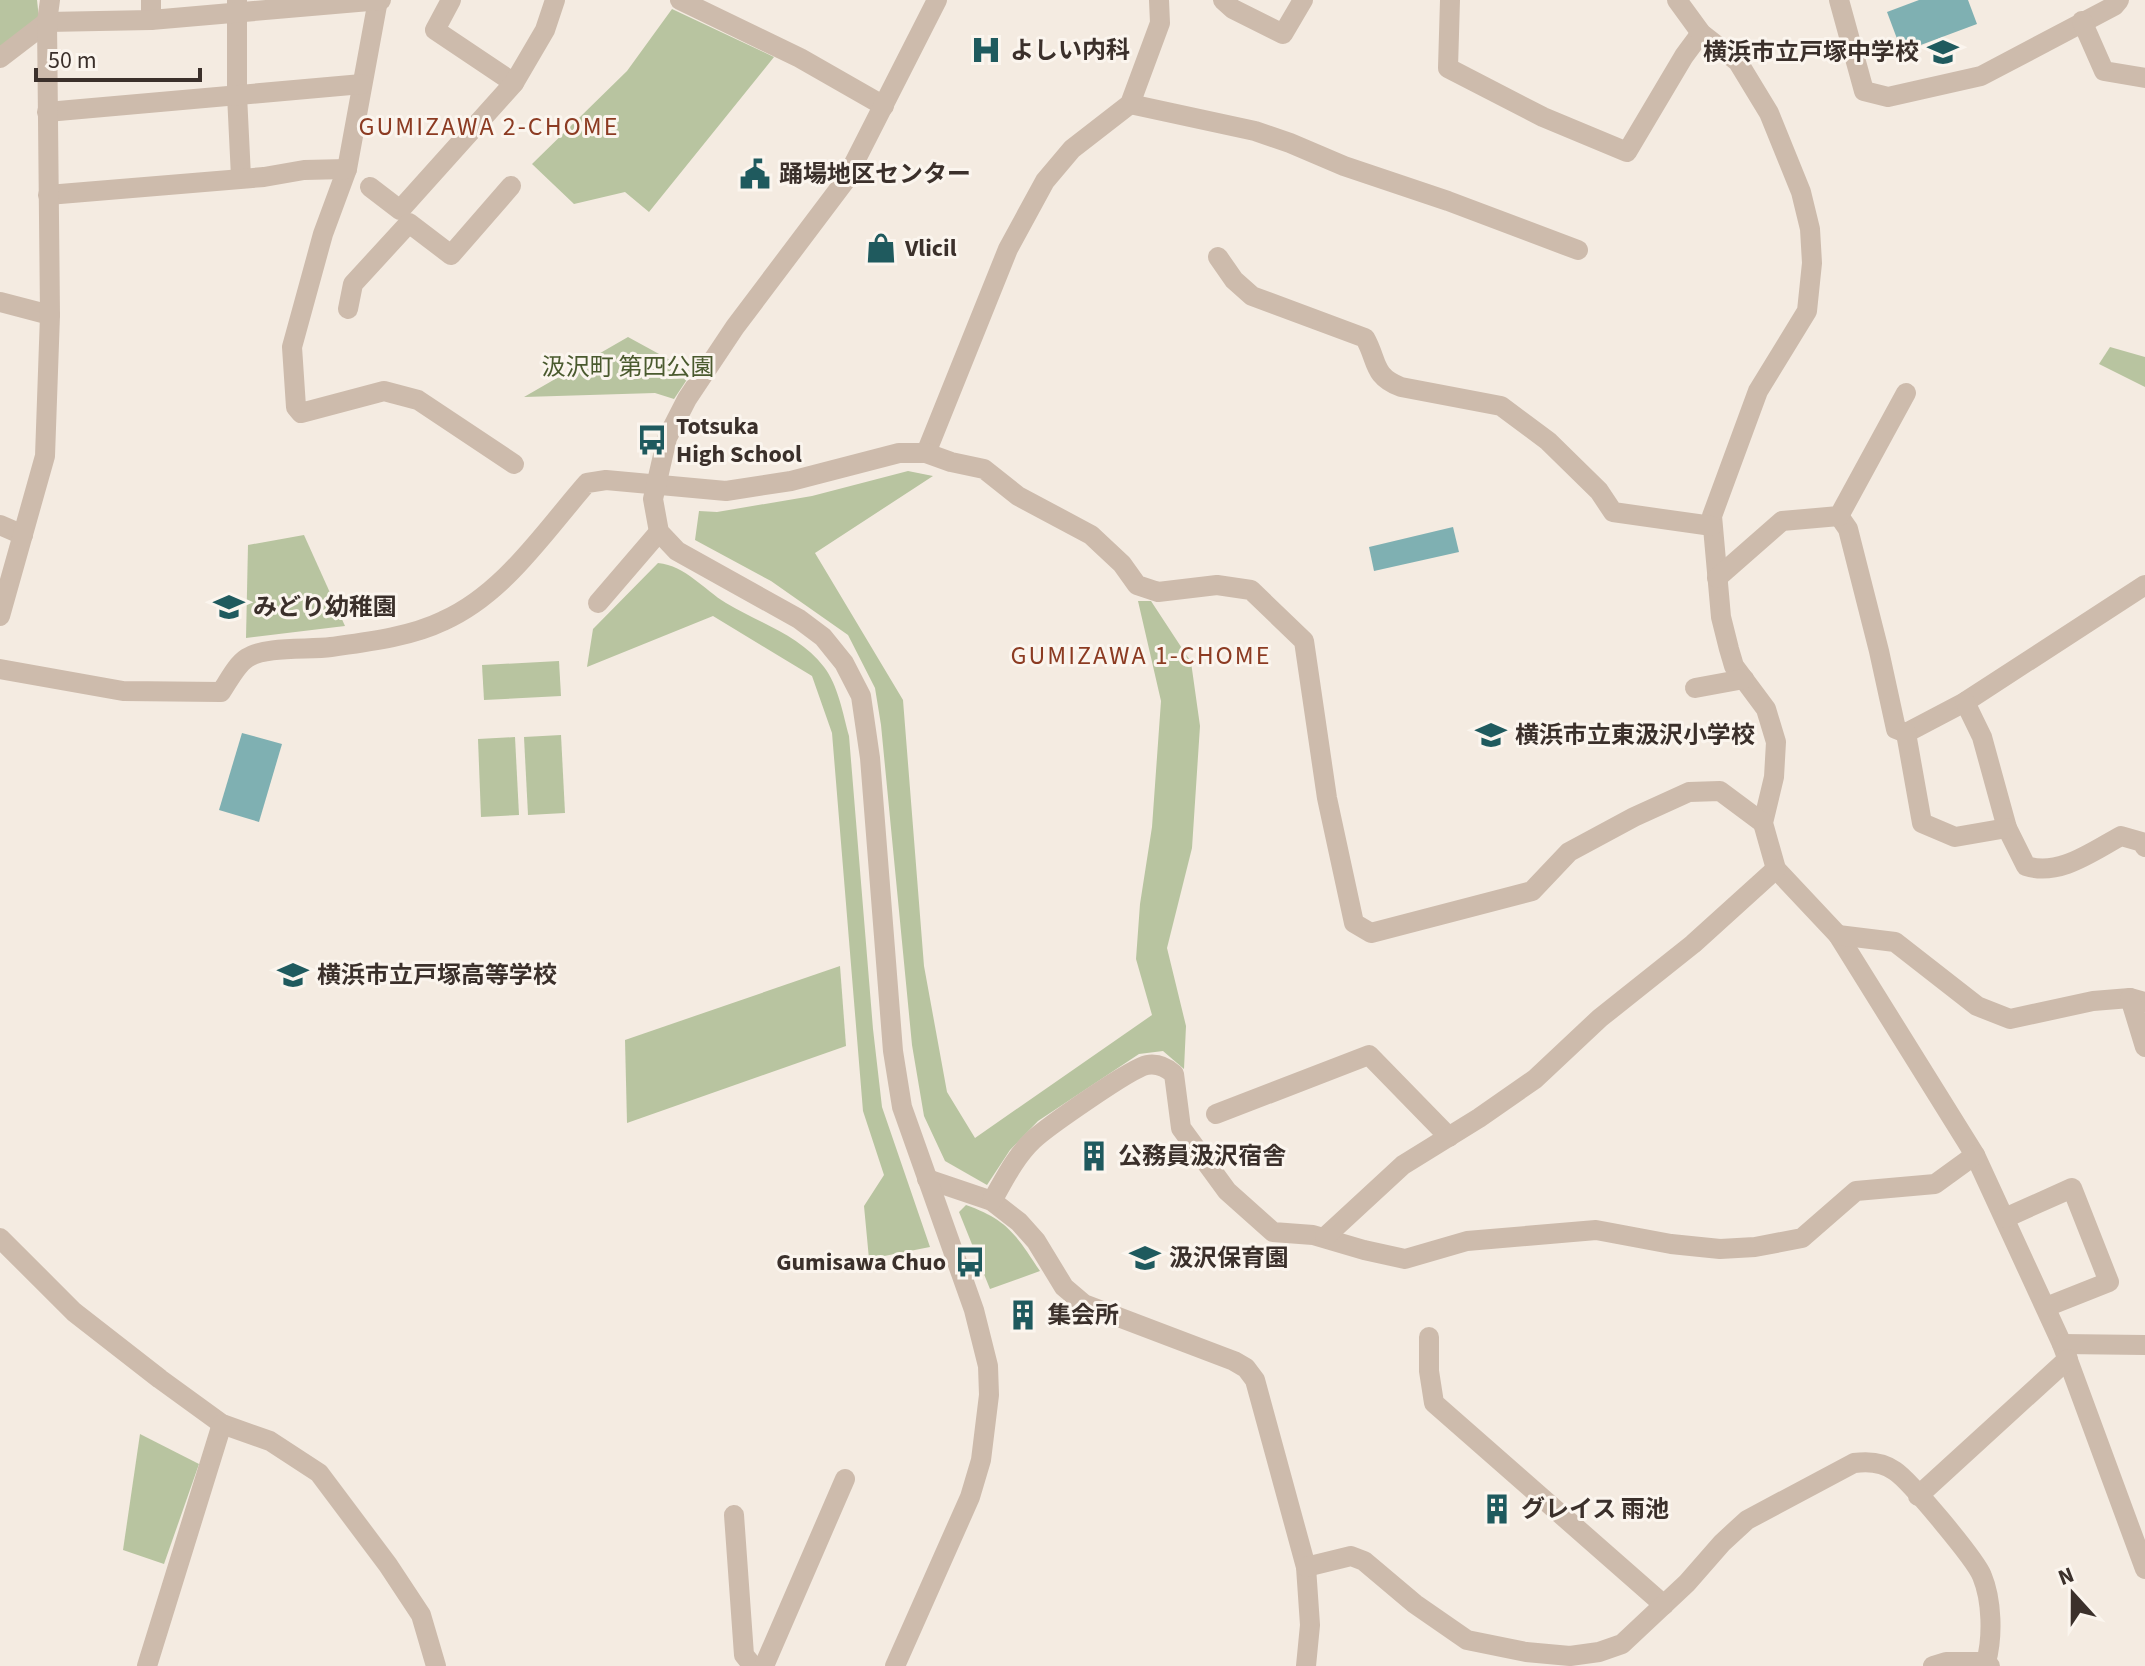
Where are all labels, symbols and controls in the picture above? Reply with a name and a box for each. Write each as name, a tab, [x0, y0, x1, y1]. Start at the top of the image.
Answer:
scale bar	[36, 32, 200, 82]
hospital icon: よしい内科	[969, 33, 1003, 67]
place label: よしい内科	[1010, 33, 1130, 68]
place label: 横浜市立戸塚中学校	[1703, 35, 1919, 70]
school or university icon: 横浜市立戸塚中学校	[1926, 35, 1960, 69]
text: 50 m	[48, 43, 97, 78]
district label: GUMIZAWA 2-CHOME	[359, 108, 619, 145]
public building icon: 踊場地区センター	[738, 157, 772, 191]
place label: 踊場地区センター	[779, 157, 971, 192]
shop icon: Vlicil	[864, 231, 898, 265]
place label: Vlicil	[904, 231, 957, 266]
park label: 汲沢町 第四公園	[542, 350, 714, 385]
place label: Totsuka High School	[676, 409, 802, 472]
bus stop icon: Totsuka High School	[635, 423, 669, 457]
school or university icon: みどり幼稚園	[212, 590, 246, 624]
place label: みどり幼稚園	[253, 590, 397, 625]
district label: GUMIZAWA 1-CHOME	[1011, 637, 1271, 674]
school or university icon: 横浜市立東汲沢小学校	[1474, 718, 1508, 752]
place label: 横浜市立東汲沢小学校	[1515, 718, 1755, 753]
school or university icon: 横浜市立戸塚高等学校	[276, 958, 310, 992]
place label: 横浜市立戸塚高等学校	[317, 958, 557, 993]
building icon: 公務員汲沢宿舎	[1077, 1139, 1111, 1173]
place label: 公務員汲沢宿舎	[1118, 1139, 1286, 1174]
school or university icon: 汲沢保育園	[1128, 1241, 1162, 1275]
place label: 汲沢保育園	[1169, 1241, 1289, 1276]
place label: Gumisawa Chuo	[776, 1245, 946, 1280]
bus stop icon: Gumisawa Chuo	[953, 1245, 987, 1279]
building icon: 集会所	[1006, 1298, 1040, 1332]
place label: 集会所	[1047, 1298, 1119, 1333]
building icon: グレイス 雨池	[1480, 1492, 1514, 1526]
place label: グレイス 雨池	[1521, 1492, 1669, 1527]
north arrow	[2033, 1554, 2113, 1634]
text: N	[2054, 1559, 2079, 1594]

